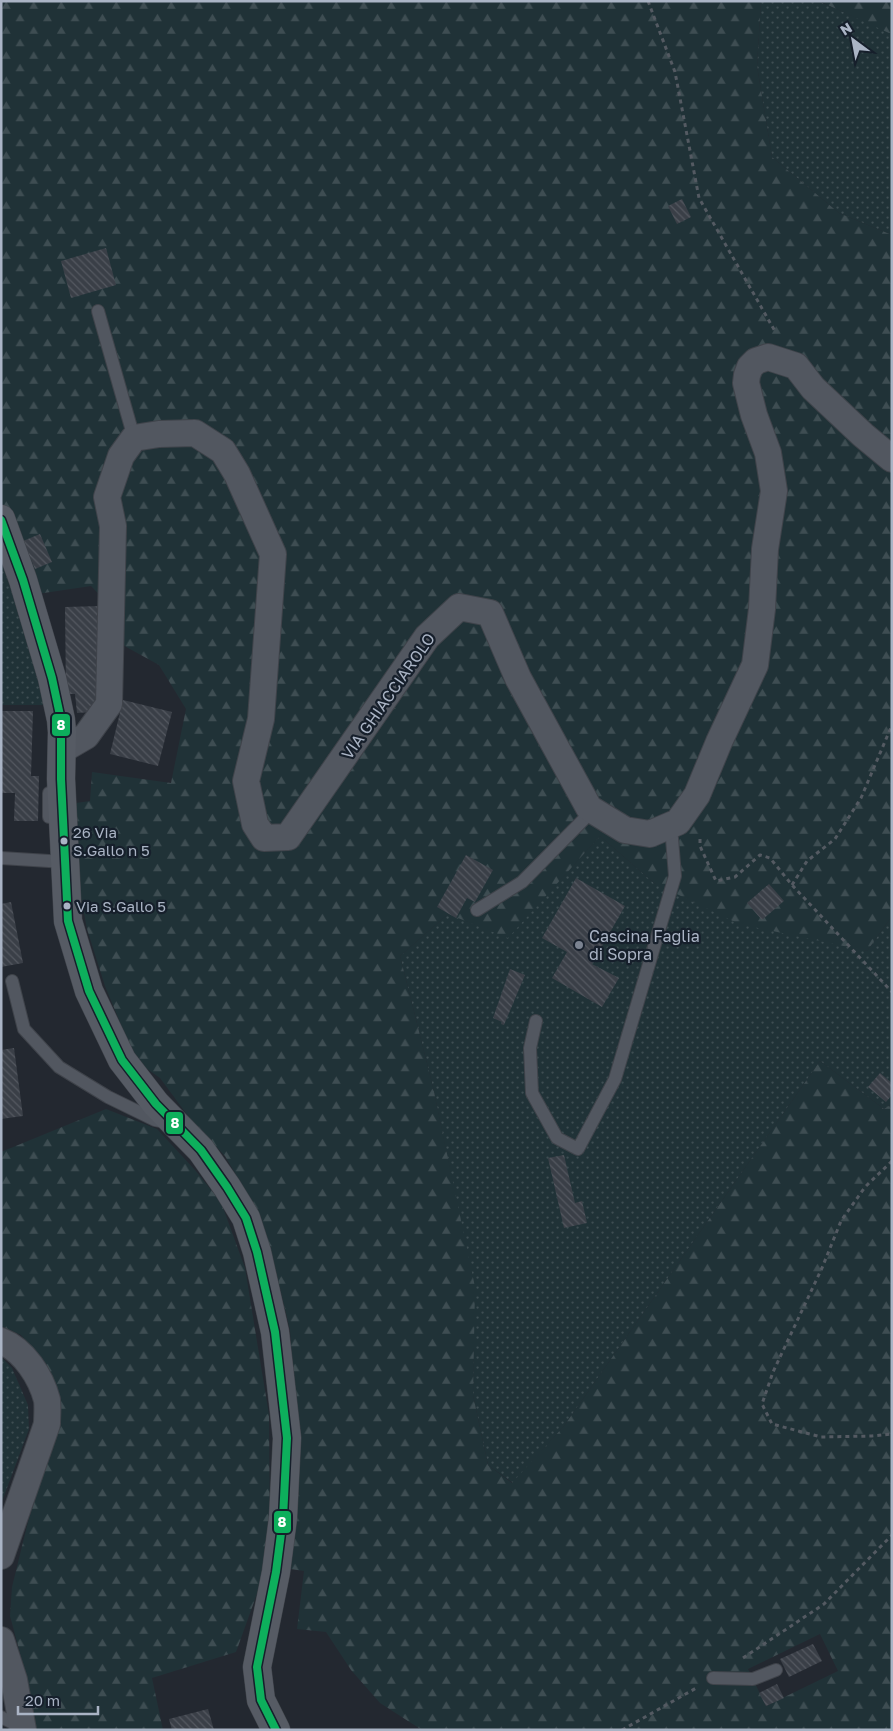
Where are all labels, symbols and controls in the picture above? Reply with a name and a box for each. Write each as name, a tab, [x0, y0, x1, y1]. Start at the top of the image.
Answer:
north arrow	[828, 15, 878, 65]
text: N	[837, 19, 855, 39]
street label: VIA GHIACCIAROLO	[337, 629, 439, 763]
line badge: 8	[51, 713, 71, 737]
text: 8	[57, 716, 66, 733]
place label: 26 Via S.Gallo n 5	[73, 823, 150, 859]
marker: 26 Via S.Gallo n 5	[59, 836, 69, 846]
place label: Via S.Gallo 5	[76, 897, 166, 915]
marker: Via S.Gallo 5	[62, 901, 72, 911]
place label: Cascina Faglia di Sopra	[589, 926, 700, 964]
marker: Cascina Faglia di Sopra	[573, 939, 585, 951]
line badge: 8	[165, 1111, 184, 1135]
text: 8	[171, 1114, 180, 1131]
line badge: 8	[273, 1510, 292, 1534]
text: 8	[278, 1513, 287, 1530]
scale bar	[18, 1684, 98, 1716]
text: 20 m	[25, 1691, 60, 1709]

